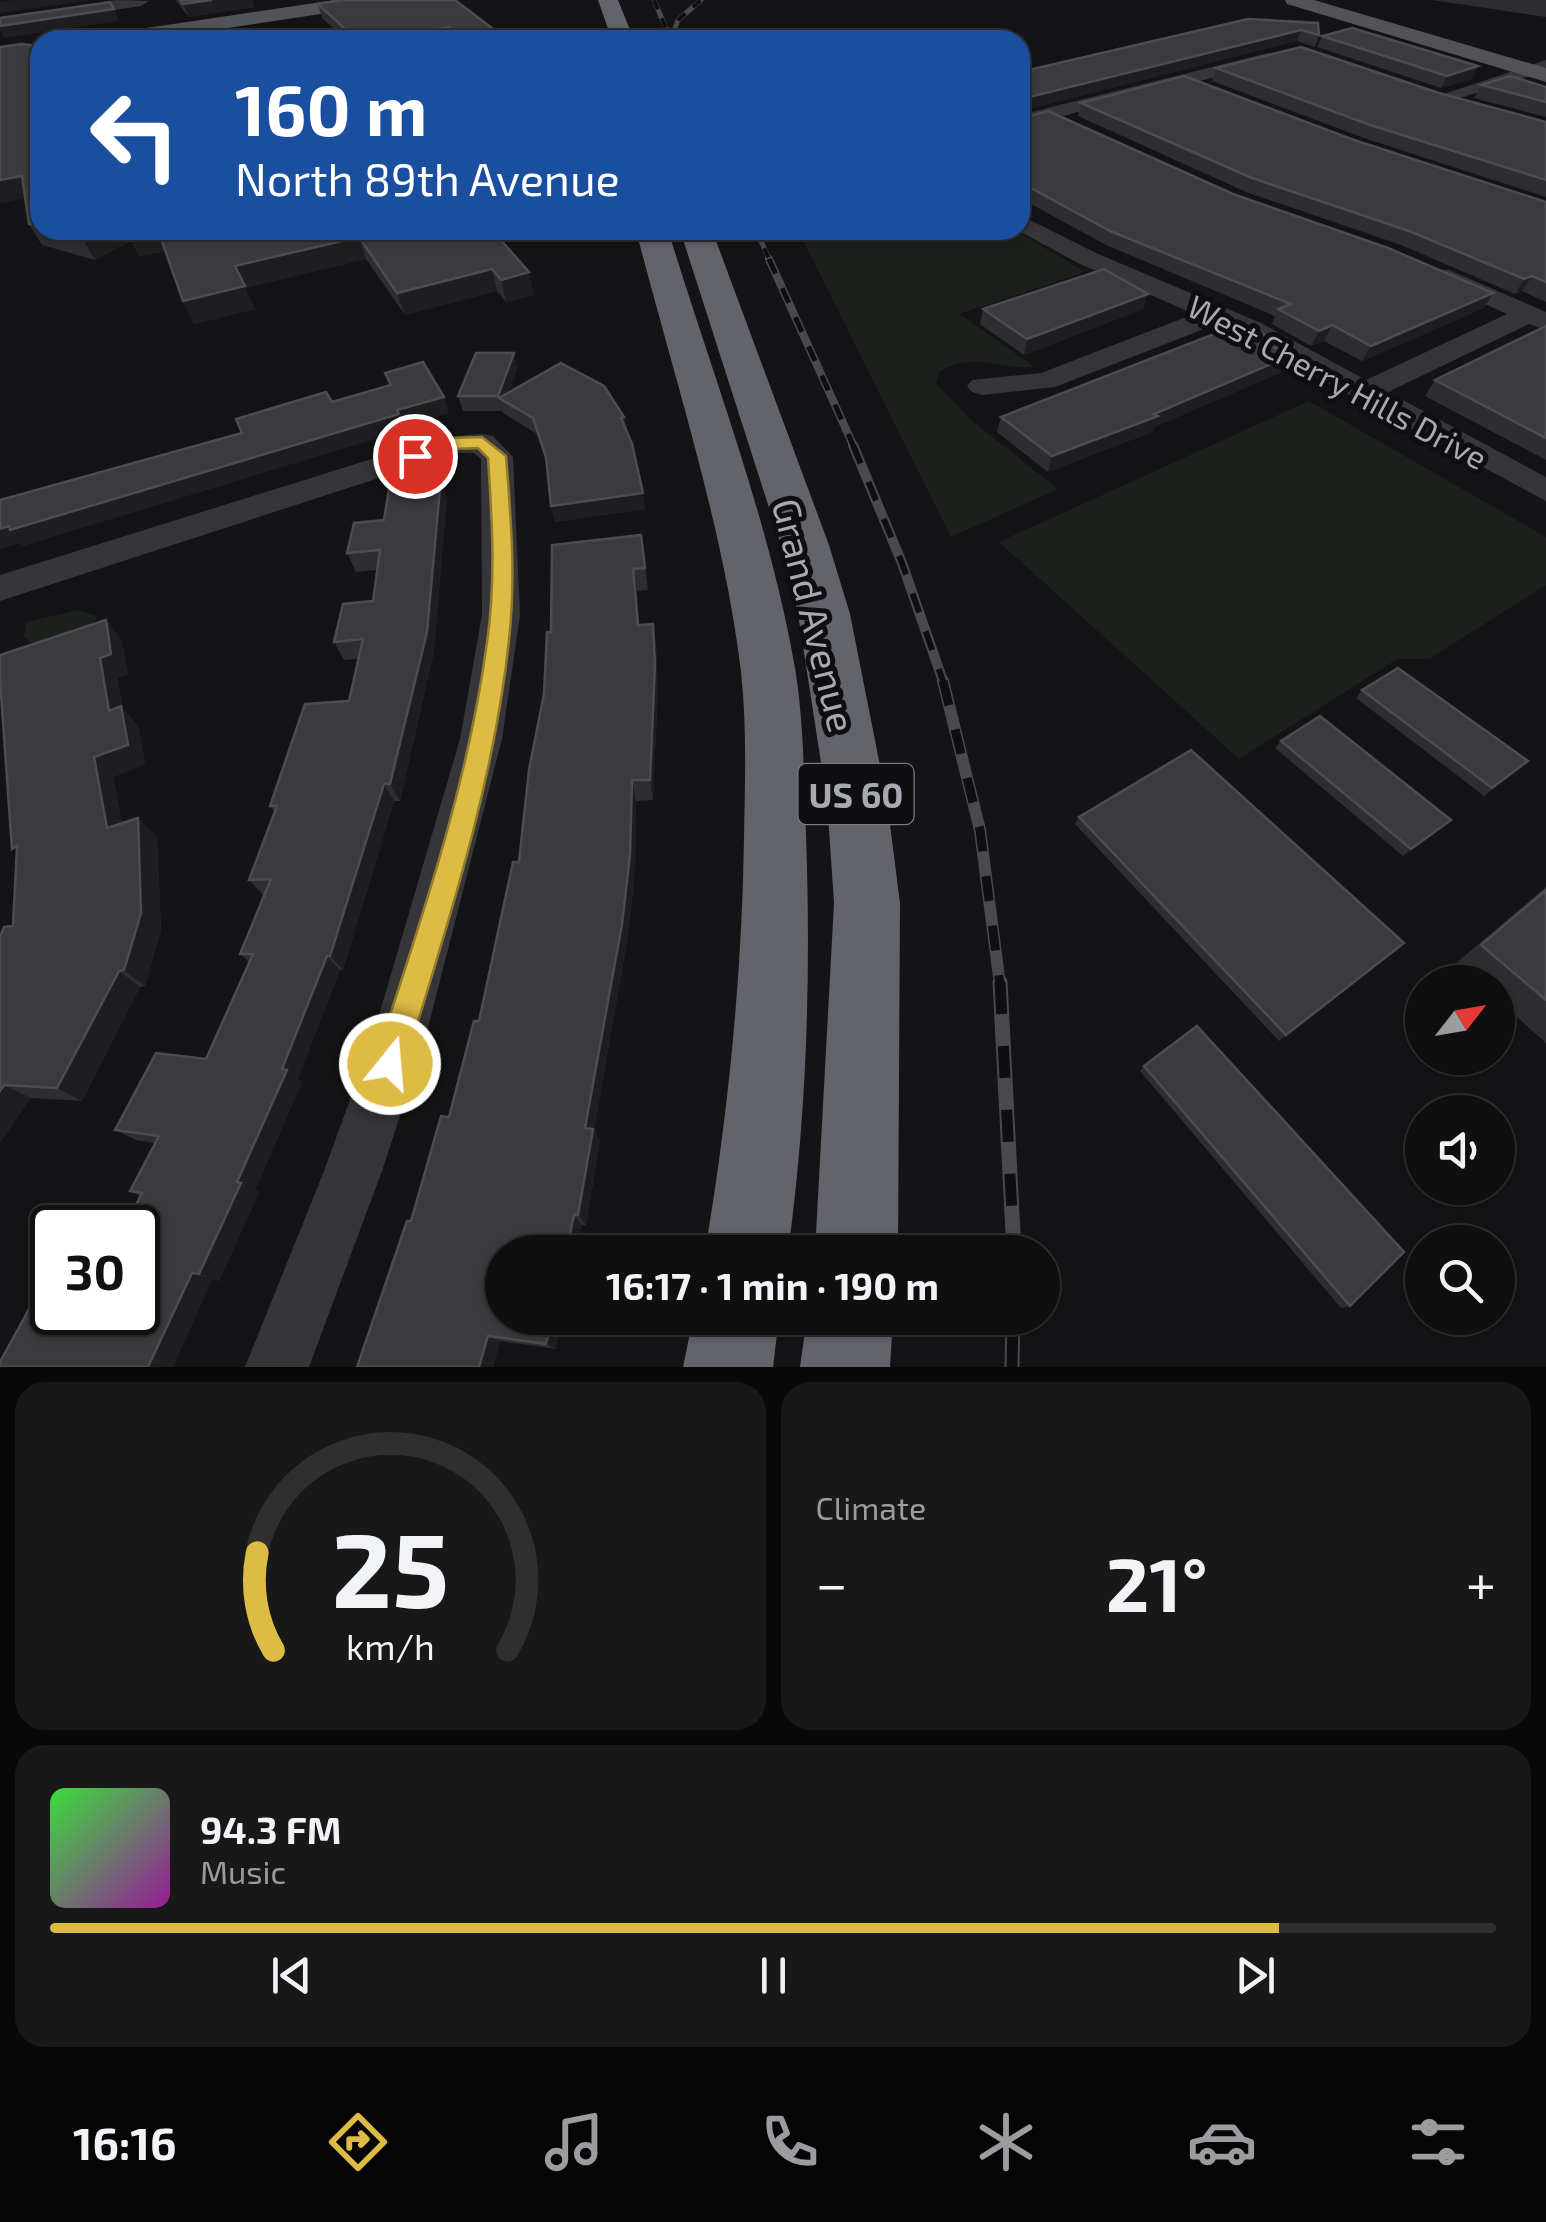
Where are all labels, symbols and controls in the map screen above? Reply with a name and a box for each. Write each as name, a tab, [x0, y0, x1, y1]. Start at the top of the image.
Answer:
text: 160 m	[235, 66, 428, 150]
icon: left	[70, 70, 200, 200]
text: North 89th Avenue	[235, 151, 620, 205]
street label: West Cherry Hills Drive	[1182, 286, 1494, 476]
pin	[373, 414, 458, 499]
icon: arrive	[388, 429, 443, 484]
street label: Grand Avenue	[764, 494, 866, 736]
road number: US 60	[798, 764, 914, 824]
north arrow	[1405, 965, 1515, 1075]
map controls	[1405, 965, 1515, 1335]
position arrow	[338, 1012, 442, 1116]
button: sound	[1405, 1095, 1515, 1205]
speed limit sign: 30	[30, 1205, 160, 1335]
button: search	[1405, 1225, 1515, 1335]
text: 16:17 · 1 min · 190 m	[606, 1262, 939, 1308]
text: Climate	[816, 1488, 926, 1526]
text: 25	[331, 1504, 449, 1629]
text: 21°	[1106, 1537, 1208, 1627]
text: −	[816, 1549, 848, 1615]
text: +	[1466, 1549, 1496, 1615]
text: km/h	[346, 1624, 435, 1667]
text: 94.3 FM	[200, 1806, 342, 1852]
text: Music	[200, 1852, 286, 1890]
icon: previous	[264, 1948, 319, 2003]
icon: pause	[746, 1948, 801, 2003]
icon: next	[1228, 1948, 1283, 2003]
icon: directions	[323, 2107, 393, 2177]
icon: music	[539, 2107, 609, 2177]
icon: phone	[755, 2107, 825, 2177]
icon: climate	[971, 2107, 1041, 2177]
icon: car	[1187, 2107, 1257, 2177]
icon: filters	[1403, 2107, 1473, 2177]
text: 16:16	[73, 2115, 177, 2169]

